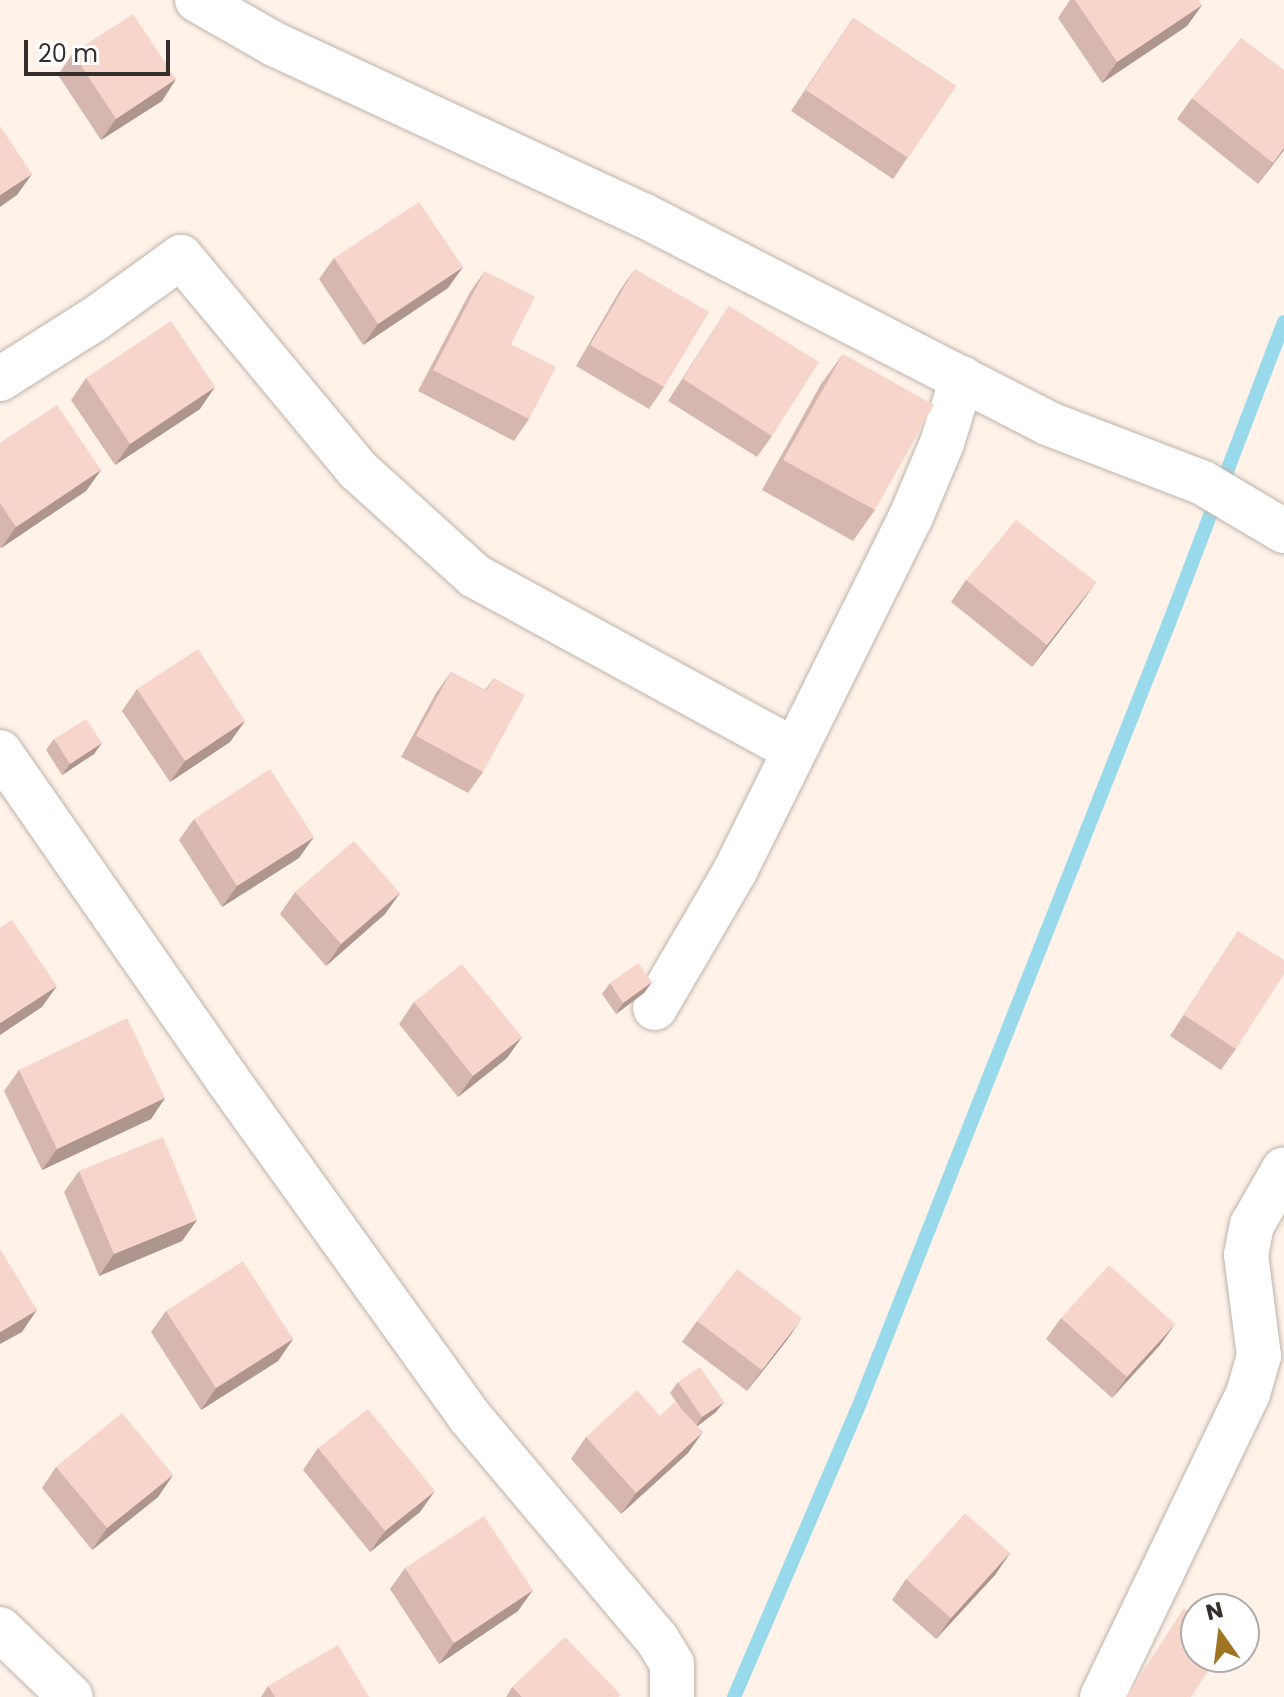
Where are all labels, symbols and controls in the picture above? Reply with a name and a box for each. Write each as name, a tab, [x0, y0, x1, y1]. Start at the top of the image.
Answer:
scale bar	[28, 24, 174, 74]
text: 20 m	[38, 37, 98, 70]
north arrow	[1180, 1593, 1260, 1673]
text: N	[1203, 1594, 1226, 1628]

